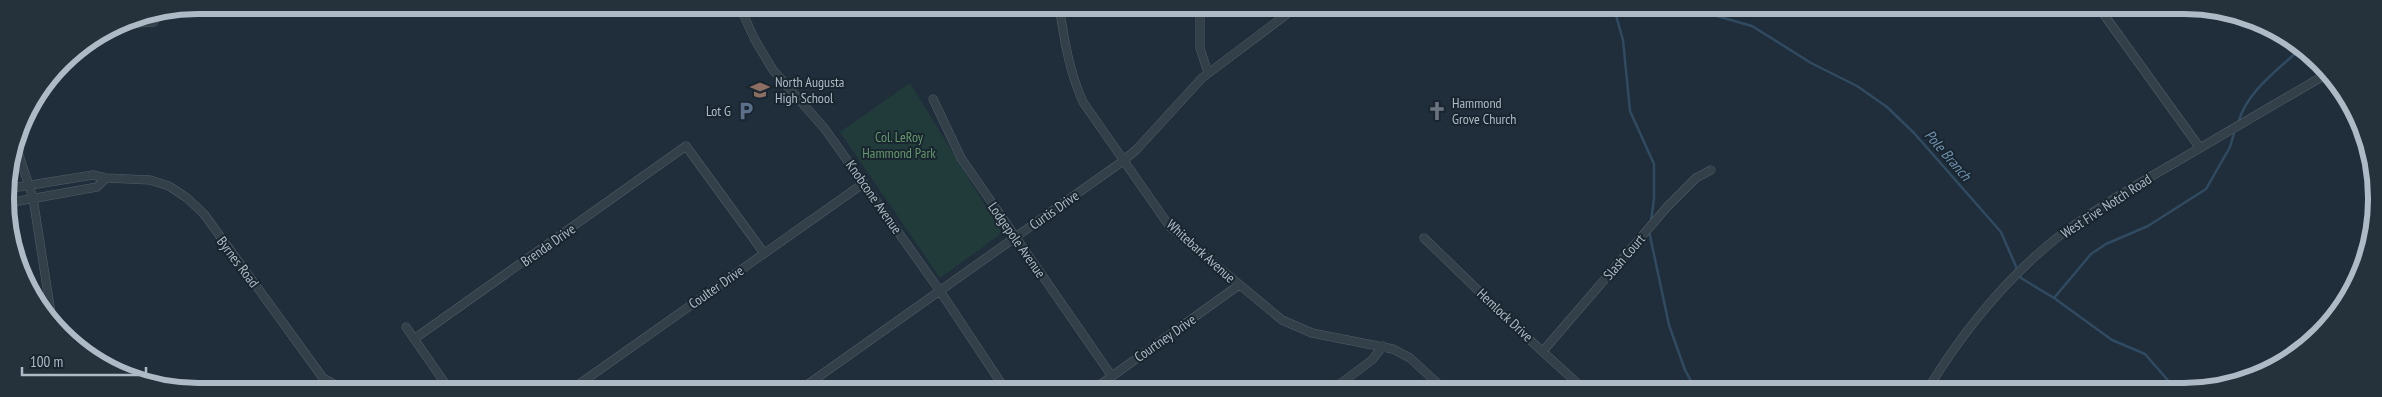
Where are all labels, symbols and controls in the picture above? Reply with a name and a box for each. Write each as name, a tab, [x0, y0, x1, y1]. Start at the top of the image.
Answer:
place label: North Augusta High School	[775, 73, 844, 107]
school or university icon: North Augusta High School	[749, 79, 771, 101]
place label: Hammond Grove Church	[1452, 94, 1516, 128]
parking icon: Lot G	[735, 100, 757, 122]
church icon: Hammond Grove Church	[1426, 100, 1448, 122]
place label: Lot G	[706, 102, 731, 120]
water label: Pole Branch	[1921, 126, 1976, 185]
park label: Col. LeRoy Hammond Park	[862, 128, 936, 162]
street label: Knobcone Avenue	[842, 157, 906, 237]
street label: West Five Notch Road	[2057, 170, 2155, 242]
street label: Curtis Drive	[1026, 186, 1082, 234]
street label: Lodgepole Avenue	[984, 199, 1050, 282]
street label: Whitebark Avenue	[1163, 215, 1239, 287]
street label: Brenda Drive	[517, 220, 579, 270]
street label: Slash Court	[1599, 230, 1649, 284]
street label: Byrnes Road	[213, 233, 263, 291]
street label: Coulter Drive	[685, 261, 747, 312]
street label: Hemlock Drive	[1473, 284, 1537, 346]
street label: Courtney Drive	[1131, 310, 1199, 366]
scale bar	[22, 344, 146, 376]
text: 100 m	[30, 352, 63, 371]

